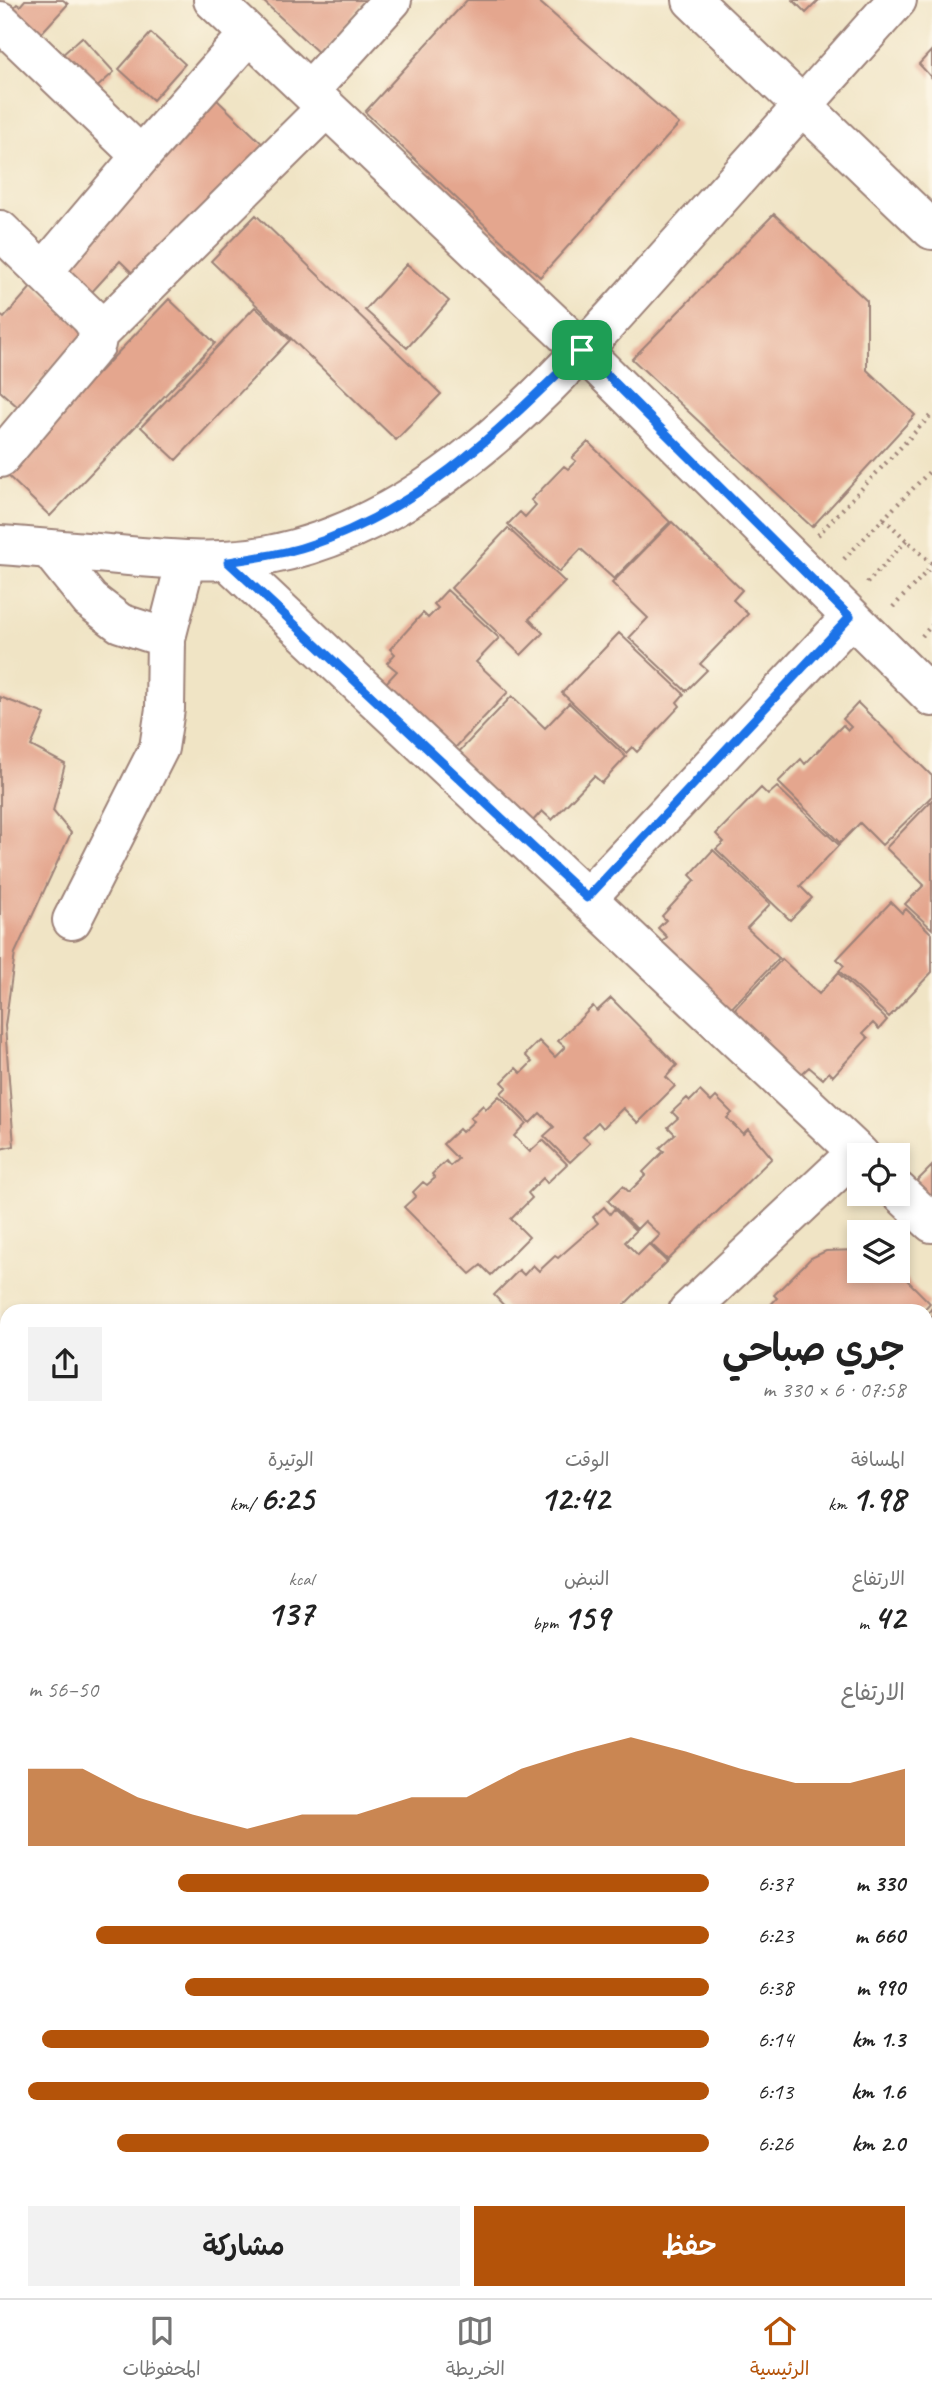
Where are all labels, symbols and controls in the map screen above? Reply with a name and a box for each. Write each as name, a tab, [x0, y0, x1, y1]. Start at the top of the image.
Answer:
pin	[552, 320, 612, 380]
icon: arrive	[563, 331, 601, 369]
map controls	[847, 1143, 910, 1283]
button: locate	[847, 1143, 910, 1206]
button: layers	[847, 1220, 910, 1283]
text: جري صباحي	[722, 1325, 905, 1372]
button: share	[28, 1327, 102, 1401]
text: 07:58 · 6 × 330 m	[762, 1375, 905, 1404]
text: الوتيرة	[268, 1448, 314, 1472]
text: الوقت	[565, 1448, 609, 1472]
text: المسافة	[851, 1448, 905, 1472]
text: 6:25	[259, 1476, 314, 1521]
text: 12:42	[539, 1476, 609, 1521]
text: 1.98	[851, 1476, 905, 1521]
text: /km	[230, 1492, 259, 1516]
text: km	[828, 1492, 851, 1516]
text: kcal	[289, 1567, 314, 1591]
text: النبض	[564, 1567, 609, 1591]
text: الارتفاع	[852, 1567, 905, 1591]
text: 137	[267, 1591, 314, 1636]
text: 159	[563, 1595, 609, 1640]
text: 42	[873, 1595, 905, 1640]
text: bpm	[532, 1611, 563, 1635]
text: m	[858, 1611, 873, 1635]
text: 50–56 m	[28, 1675, 98, 1704]
text: الارتفاع	[841, 1678, 905, 1707]
text: 6:37	[757, 1869, 793, 1898]
text: 330 m	[855, 1869, 905, 1898]
text: 6:23	[757, 1921, 793, 1950]
text: 660 m	[854, 1921, 905, 1950]
text: 6:38	[757, 1973, 793, 2002]
text: 990 m	[856, 1973, 905, 2002]
text: 6:14	[757, 2025, 793, 2054]
text: 1.3 km	[851, 2025, 905, 2054]
text: 6:13	[757, 2077, 793, 2106]
text: 1.6 km	[851, 2077, 905, 2106]
text: 6:26	[757, 2129, 793, 2158]
text: 2.0 km	[851, 2129, 905, 2158]
button: مشاركة	[28, 2206, 460, 2286]
button: حفظ	[474, 2206, 905, 2286]
tab: المحفوظات	[122, 2312, 201, 2385]
tab: الخريطة	[446, 2312, 505, 2385]
tab: الرئيسية	[750, 2312, 810, 2385]

